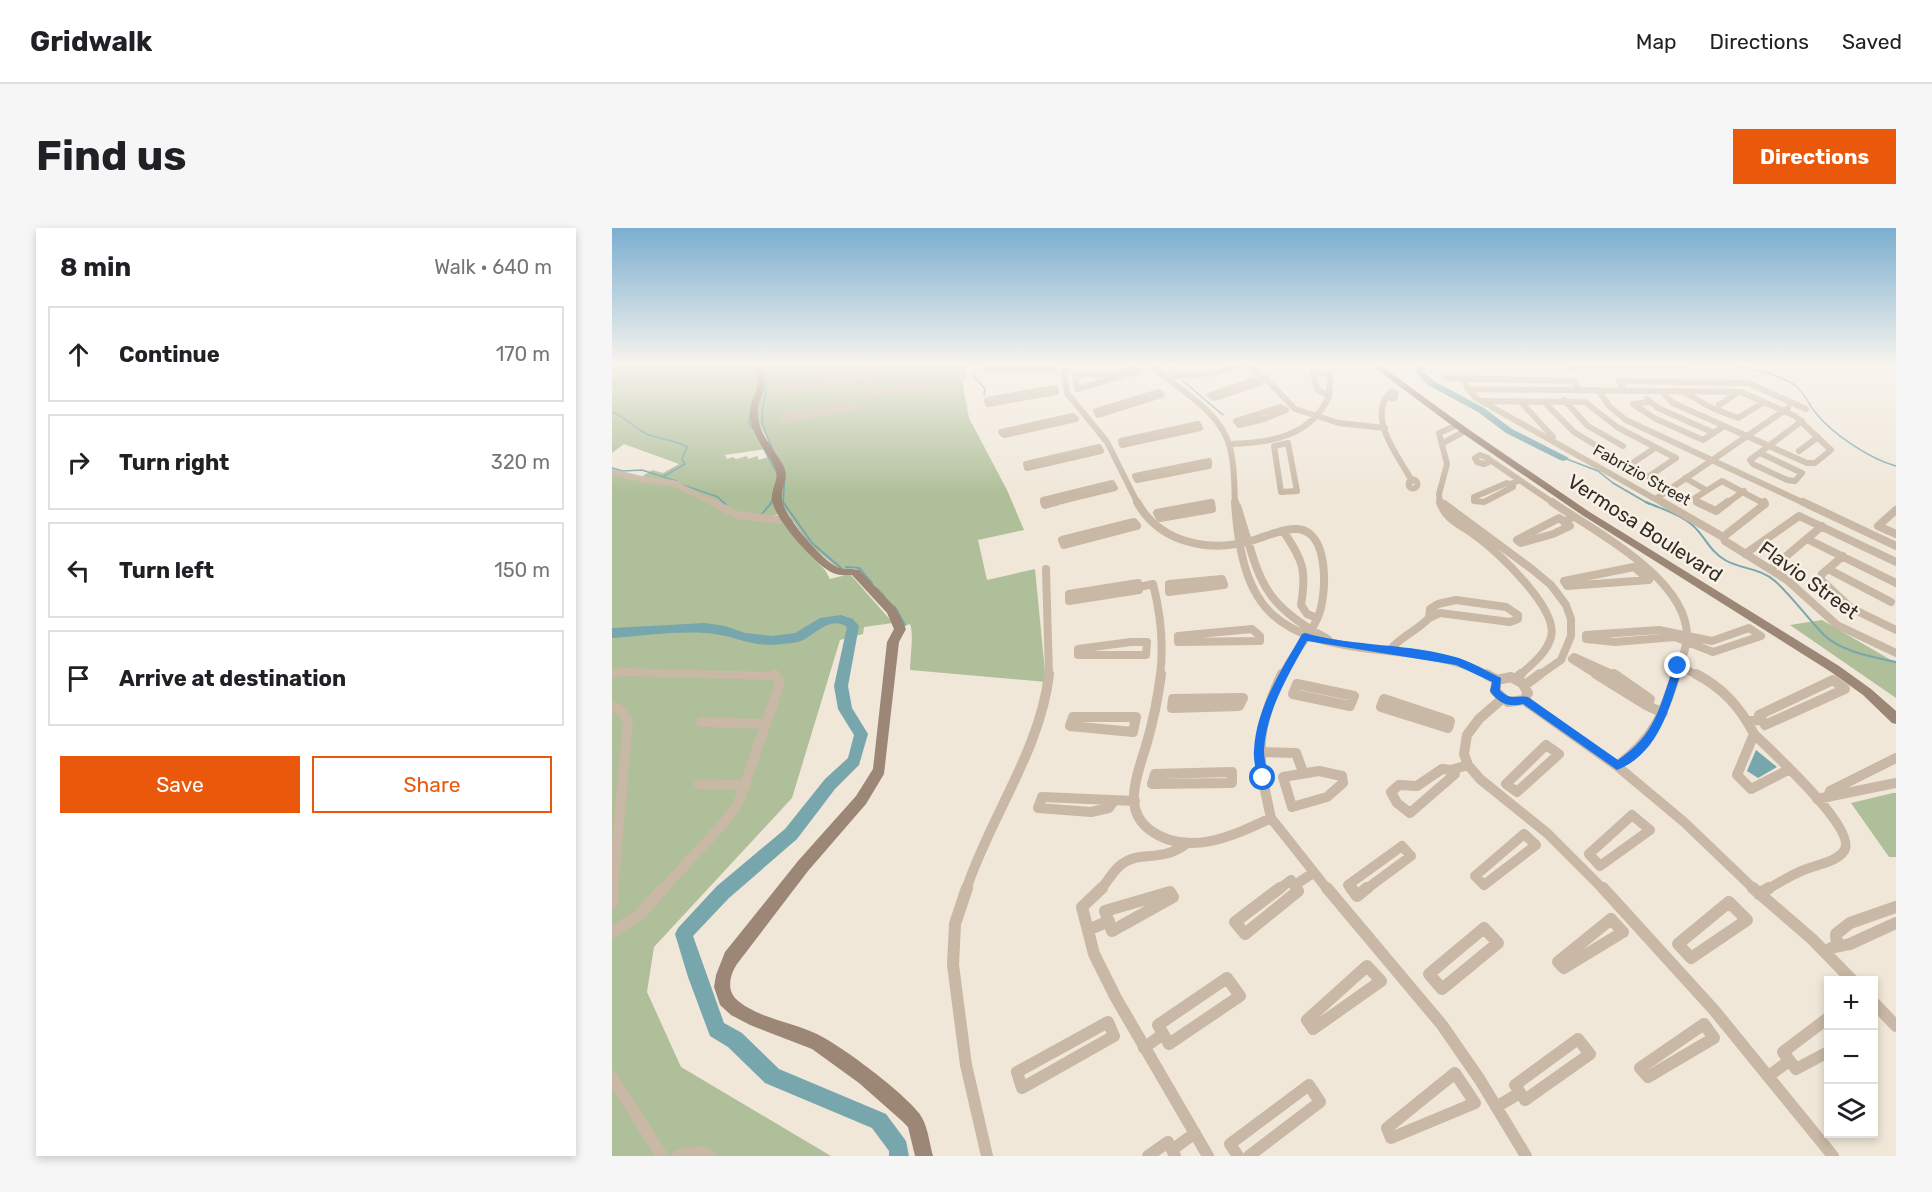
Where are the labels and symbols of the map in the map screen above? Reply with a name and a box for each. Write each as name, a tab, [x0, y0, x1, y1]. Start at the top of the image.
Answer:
street label: Fabrizio Street	[1590, 440, 1694, 510]
street label: Vermosa Boulevard	[1563, 469, 1727, 587]
street label: Flavio Street	[1754, 536, 1864, 624]
route end	[1664, 652, 1690, 678]
route start	[1249, 764, 1275, 790]

